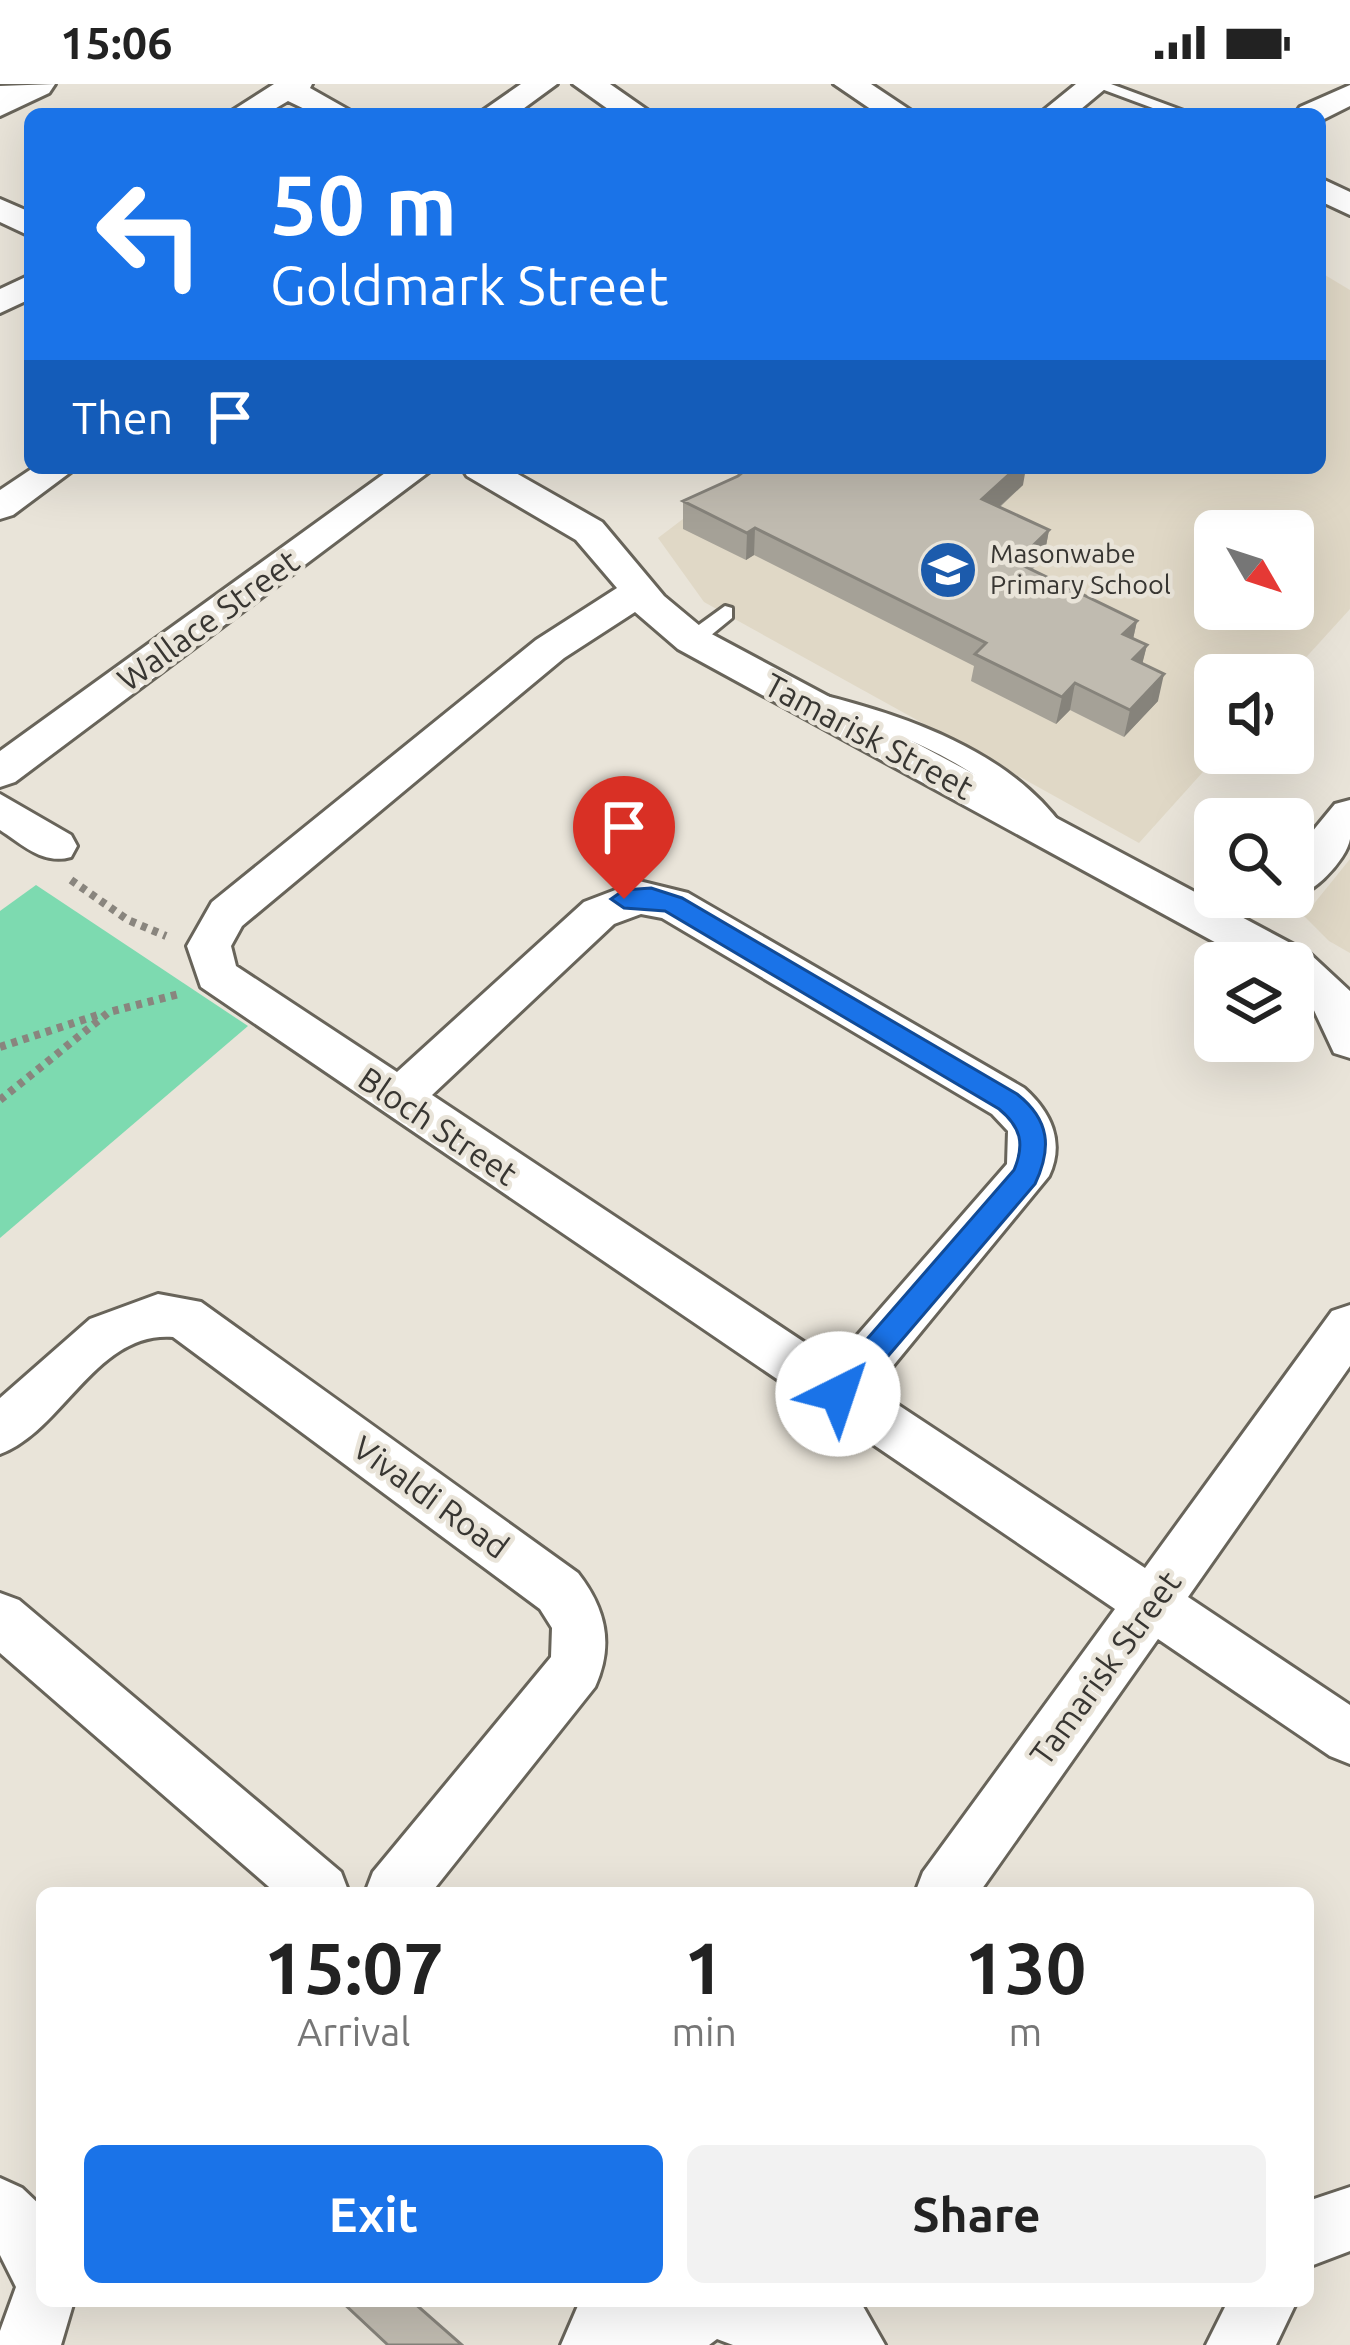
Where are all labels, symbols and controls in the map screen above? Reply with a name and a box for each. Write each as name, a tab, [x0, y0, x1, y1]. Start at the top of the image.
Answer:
text: 15:06	[60, 17, 173, 68]
icon: left	[72, 156, 228, 312]
text: 50 m	[270, 157, 457, 251]
text: Goldmark Street	[270, 255, 668, 315]
icon: arrive	[197, 384, 263, 450]
text: Then	[72, 392, 173, 443]
north arrow	[1194, 510, 1314, 630]
map controls	[1194, 510, 1314, 1062]
place label: Masonwabe Primary School	[990, 538, 1171, 599]
school or university icon: Masonwabe Primary School	[917, 539, 979, 601]
street label: Wallace Street	[110, 542, 305, 698]
button: sound	[1194, 654, 1314, 774]
street label: Tamarisk Street	[759, 665, 980, 806]
pin	[573, 776, 675, 899]
icon: arrive	[591, 794, 657, 860]
button: search	[1194, 798, 1314, 918]
button: layers	[1194, 942, 1314, 1062]
street label: Bloch Street	[352, 1059, 524, 1192]
position arrow	[775, 1331, 901, 1457]
street label: Vivaldi Road	[347, 1428, 516, 1565]
street label: Tamarisk Street	[1022, 1563, 1187, 1772]
text: 15:07	[264, 1927, 444, 2008]
text: 1	[684, 1927, 724, 2008]
text: 130	[964, 1927, 1086, 2008]
text: Arrival	[297, 2010, 411, 2053]
text: min	[671, 2010, 737, 2053]
text: m	[1009, 2010, 1042, 2053]
button: Exit	[84, 2145, 663, 2283]
button: Share	[687, 2145, 1266, 2283]

